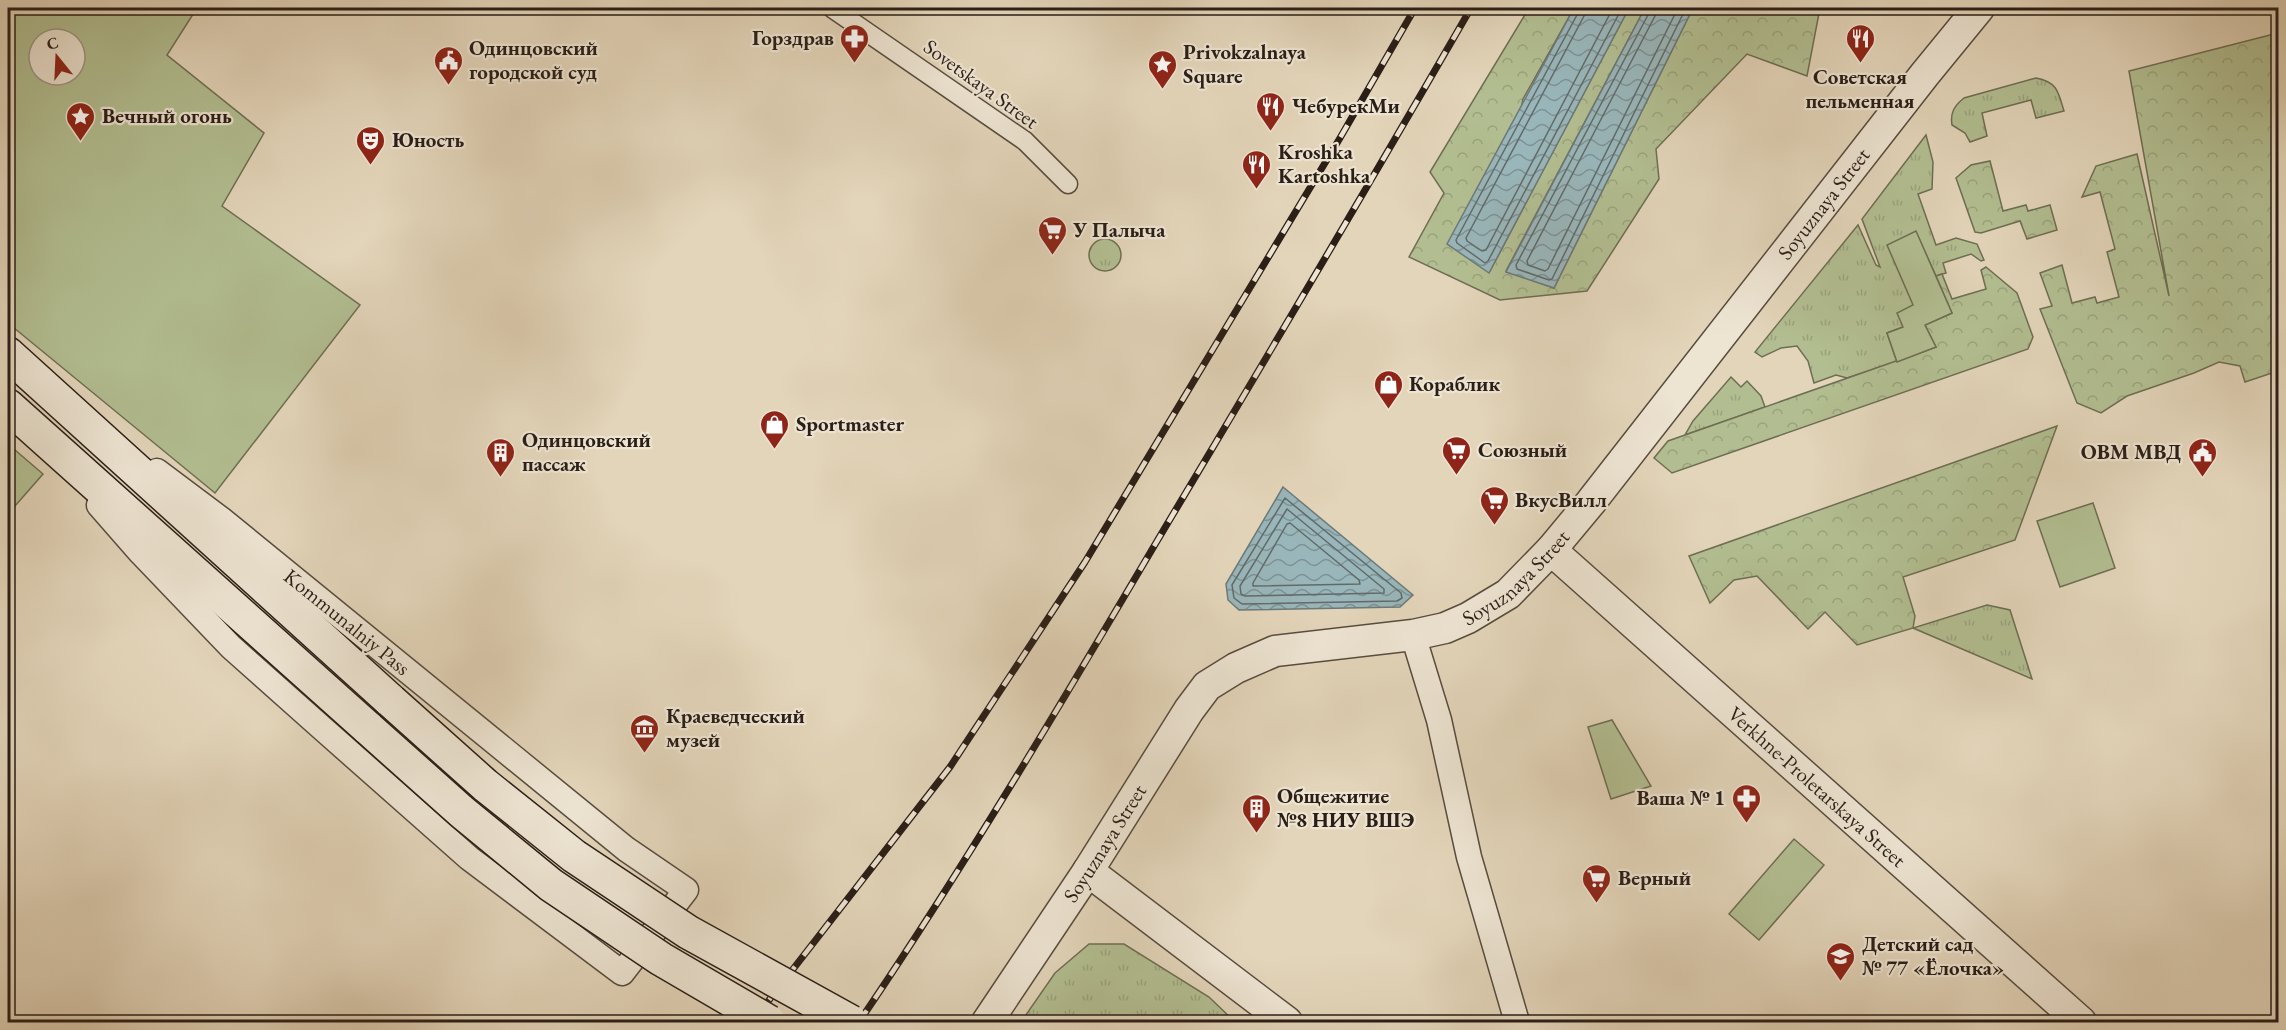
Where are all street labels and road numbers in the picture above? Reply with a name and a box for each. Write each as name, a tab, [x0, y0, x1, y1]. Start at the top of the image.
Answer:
street label: Sovetskaya Street	[918, 33, 1044, 135]
street label: Soyuznaya Street	[1771, 142, 1876, 265]
street label: Soyuznaya Street	[1457, 524, 1575, 631]
street label: Kommunalniy Pass	[279, 562, 416, 681]
street label: Verkhne-Proletarskaya Street	[1723, 700, 1912, 873]
street label: Soyuznaya Street	[1057, 779, 1152, 907]

